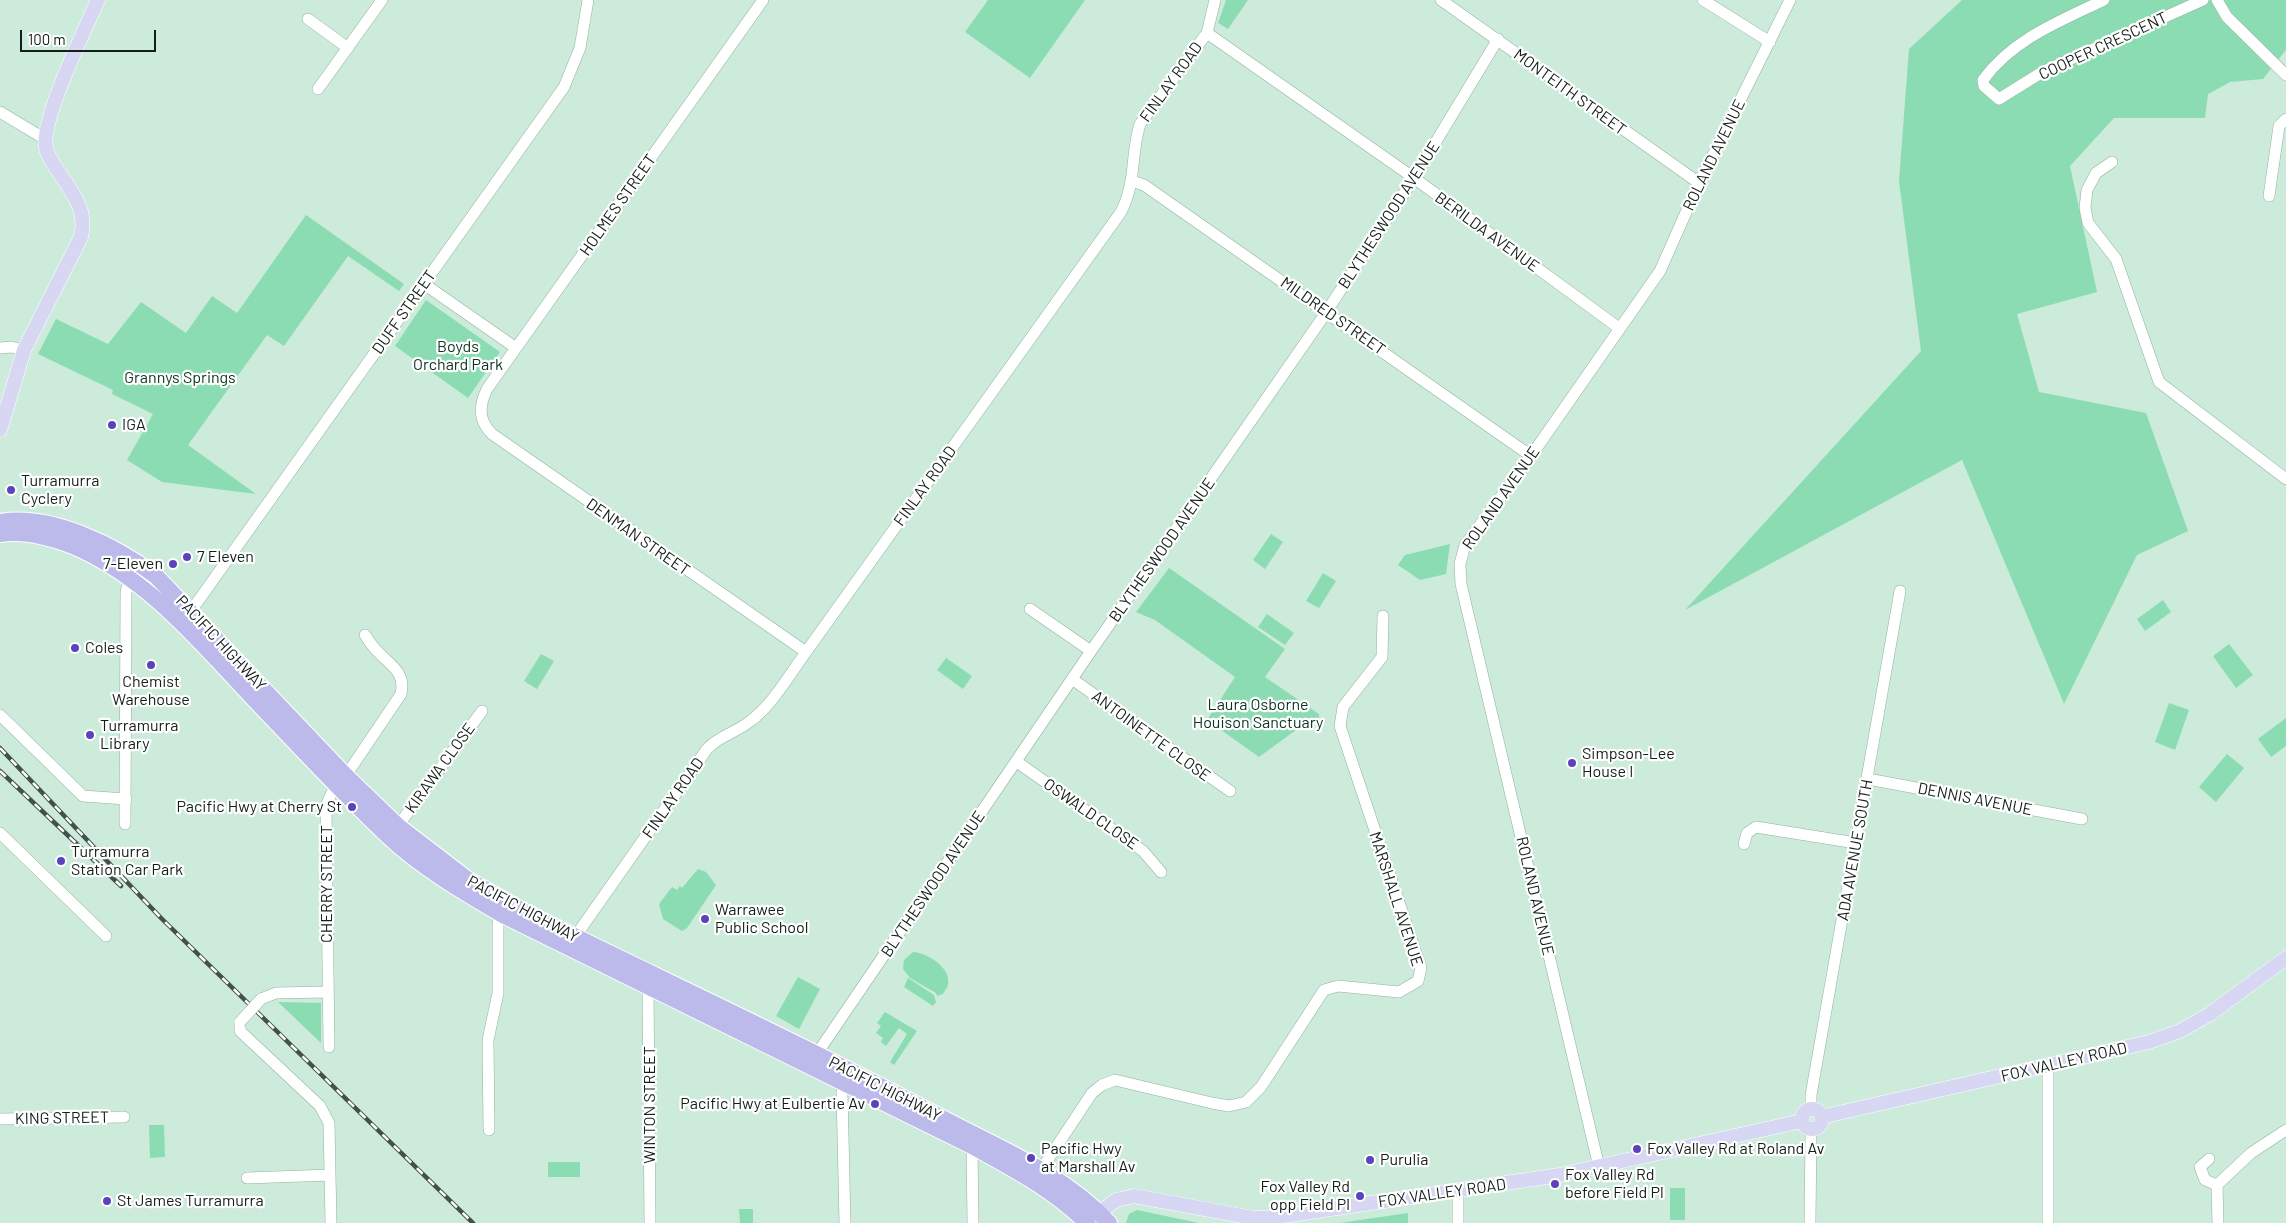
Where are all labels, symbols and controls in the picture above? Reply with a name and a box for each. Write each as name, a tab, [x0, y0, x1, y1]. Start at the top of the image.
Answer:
street label: COOPER CRESCENT	[2036, 8, 2170, 84]
scale bar	[22, 20, 159, 52]
text: 100 m	[28, 30, 66, 48]
street label: FINLAY ROAD	[1136, 38, 1206, 126]
street label: MONTEITH STREET	[1510, 45, 1630, 139]
street label: ROLAND AVENUE	[1679, 96, 1749, 214]
street label: BLYTHESWOOD AVENUE	[1334, 138, 1444, 292]
street label: HOLMES STREET	[576, 151, 660, 259]
street label: BERILDA AVENUE	[1431, 188, 1543, 276]
street label: DUFF STREET	[368, 266, 440, 358]
street label: MILDRED STREET	[1277, 273, 1389, 359]
park label: Boyds Orchard Park	[413, 337, 503, 375]
park label: Grannys Springs	[124, 368, 236, 388]
place label: IGA	[122, 415, 146, 435]
marker: IGA	[106, 419, 118, 431]
street label: FINLAY ROAD	[890, 442, 960, 530]
street label: ROLAND AVENUE	[1458, 443, 1544, 553]
place label: Turramurra Cyclery	[21, 471, 99, 509]
street label: BLYTHESWOOD AVENUE	[1105, 474, 1219, 626]
marker: Turramurra Cyclery	[5, 484, 17, 496]
street label: DENMAN STREET	[583, 494, 693, 580]
place label: 7 Eleven	[197, 547, 254, 567]
marker: 7 Eleven	[181, 551, 193, 563]
place label: 7-Eleven	[103, 554, 163, 574]
marker: 7-Eleven	[167, 558, 179, 570]
street label: PACIFIC HIGHWAY	[172, 591, 270, 695]
place label: Coles	[85, 638, 123, 658]
marker: Coles	[69, 642, 81, 654]
marker: Chemist Warehouse	[145, 659, 157, 671]
place label: Chemist Warehouse	[112, 672, 190, 710]
street label: ANTOINETTE CLOSE	[1088, 686, 1214, 786]
park label: Laura Osborne Houison Sanctuary	[1193, 695, 1323, 733]
place label: Turramurra Library	[100, 716, 178, 754]
street label: KIRAWA CLOSE	[401, 719, 479, 817]
marker: Turramurra Library	[84, 729, 96, 741]
place label: Simpson-Lee House I	[1582, 744, 1675, 782]
street label: FINLAY ROAD	[638, 754, 708, 842]
marker: Simpson-Lee House I	[1566, 757, 1578, 769]
street label: OSWALD CLOSE	[1040, 774, 1142, 854]
street label: ADA AVENUE SOUTH	[1833, 778, 1877, 922]
street label: DENNIS AVENUE	[1916, 778, 2034, 820]
place label: Pacific Hwy at Cherry St	[176, 797, 342, 817]
marker: Pacific Hwy at Cherry St	[346, 801, 358, 813]
street label: BLYTHESWOOD AVENUE	[877, 807, 989, 961]
street label: CHERRY STREET	[317, 825, 337, 943]
street label: MARSHALL AVENUE	[1365, 829, 1427, 969]
street label: ROLAND AVENUE	[1512, 835, 1558, 957]
place label: Turramurra Station Car Park	[71, 842, 183, 880]
marker: Turramurra Station Car Park	[55, 855, 67, 867]
street label: PACIFIC HIGHWAY	[464, 871, 582, 947]
place label: Warrawee Public School	[715, 900, 808, 938]
marker: Warrawee Public School	[699, 913, 711, 925]
street label: FOX VALLEY ROAD	[1999, 1038, 2129, 1086]
street label: WINTON STREET	[640, 1046, 660, 1164]
street label: PACIFIC HIGHWAY	[826, 1052, 944, 1126]
place label: Pacific Hwy at Eulbertie Av	[680, 1094, 865, 1114]
marker: Pacific Hwy at Eulbertie Av	[869, 1098, 881, 1110]
street label: KING STREET	[15, 1108, 109, 1128]
place label: Pacific Hwy at Marshall Av	[1041, 1139, 1135, 1177]
place label: Fox Valley Rd at Roland Av	[1647, 1139, 1824, 1159]
marker: Fox Valley Rd at Roland Av	[1631, 1143, 1643, 1155]
place label: Purulia	[1380, 1150, 1428, 1170]
marker: Pacific Hwy at Marshall Av	[1025, 1152, 1037, 1164]
marker: Purulia	[1364, 1154, 1376, 1166]
place label: Fox Valley Rd before Field Pl	[1565, 1165, 1664, 1203]
street label: FOX VALLEY ROAD	[1377, 1175, 1507, 1211]
place label: Fox Valley Rd opp Field Pl	[1261, 1177, 1350, 1215]
marker: Fox Valley Rd before Field Pl	[1549, 1178, 1561, 1190]
marker: Fox Valley Rd opp Field Pl	[1354, 1190, 1366, 1202]
place label: St James Turramurra	[117, 1191, 264, 1211]
marker: St James Turramurra	[101, 1195, 113, 1207]

